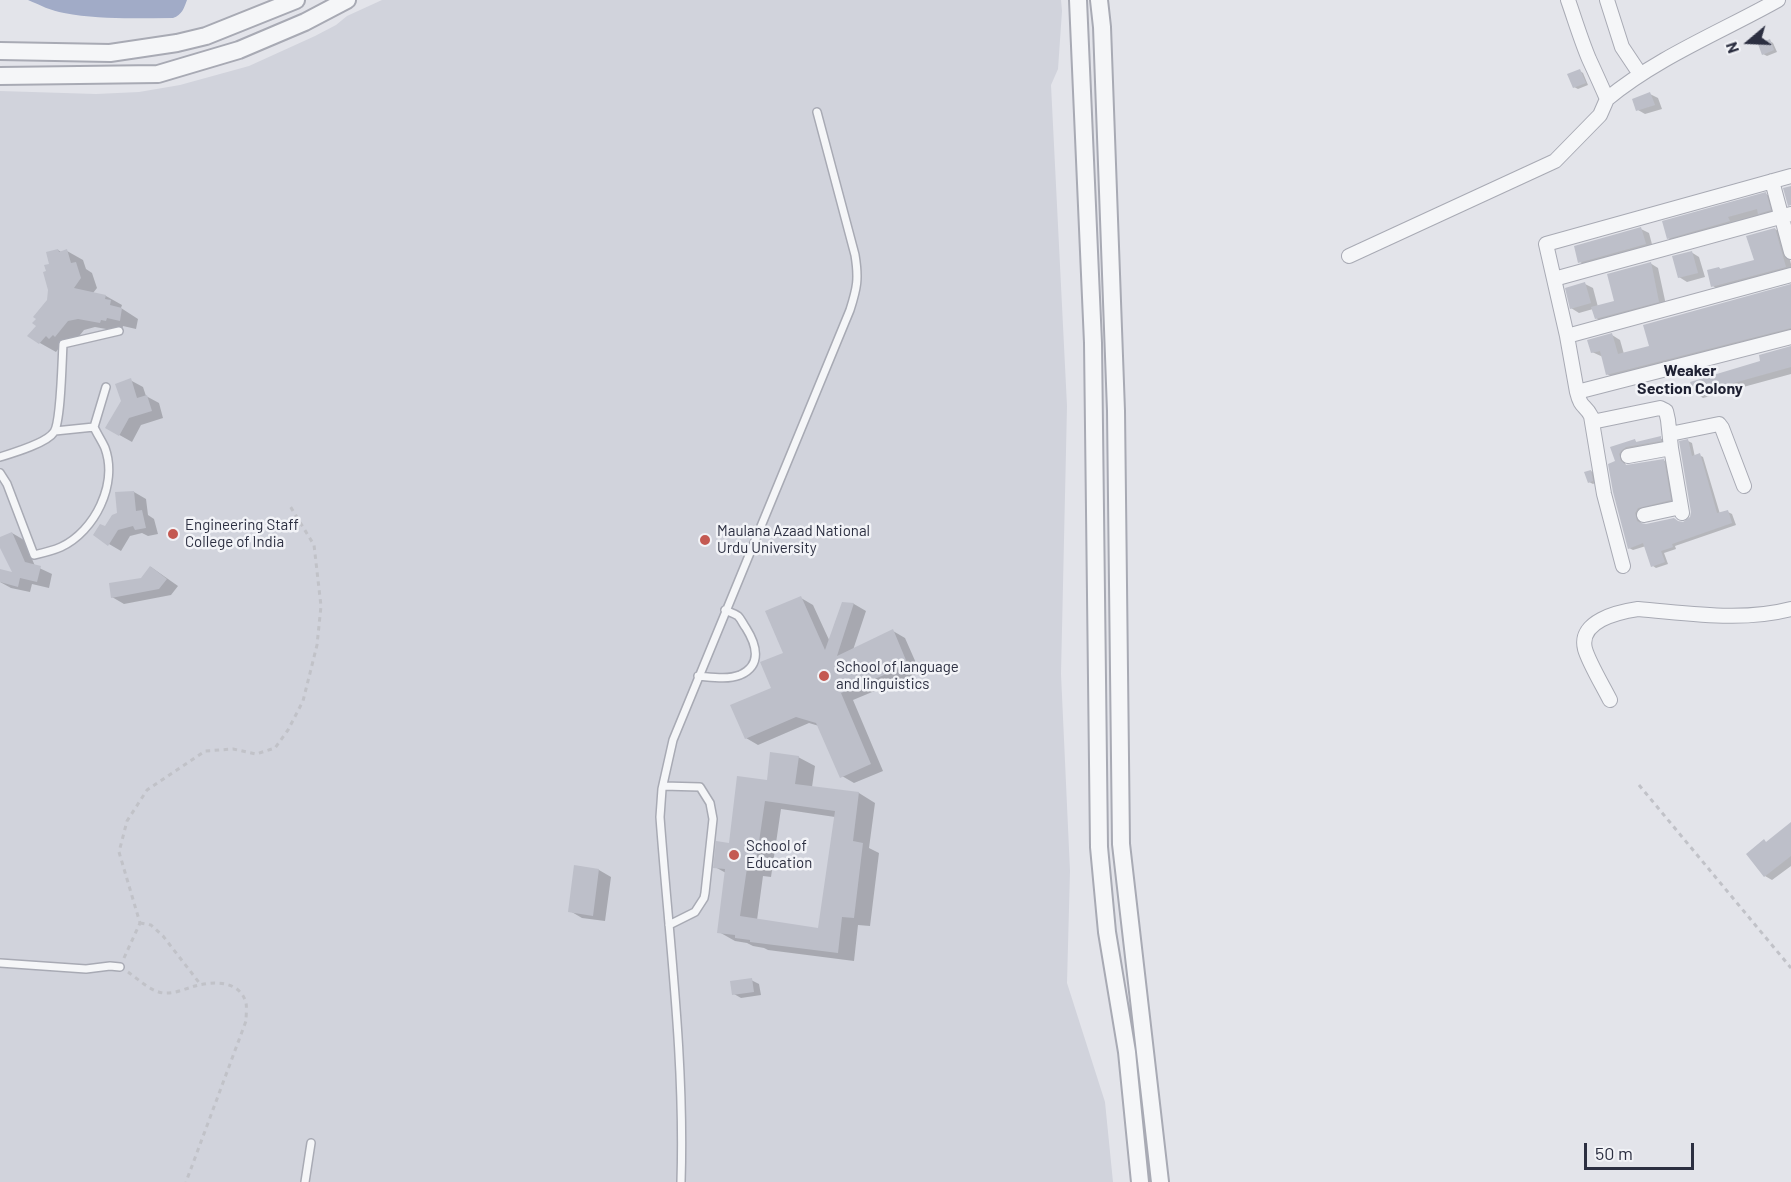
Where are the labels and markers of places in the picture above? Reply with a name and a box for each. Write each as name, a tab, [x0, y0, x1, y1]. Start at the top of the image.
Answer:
place label: Engineering Staff College of India	[185, 516, 299, 551]
place label: Maulana Azaad National Urdu University	[717, 522, 870, 557]
marker: Engineering Staff College of India	[166, 527, 180, 541]
marker: Maulana Azaad National Urdu University	[698, 533, 712, 547]
place label: School of language and linguistics	[836, 658, 959, 693]
marker: School of language and linguistics	[817, 669, 831, 683]
place label: School of Education	[746, 837, 812, 872]
marker: School of Education	[727, 848, 741, 862]

